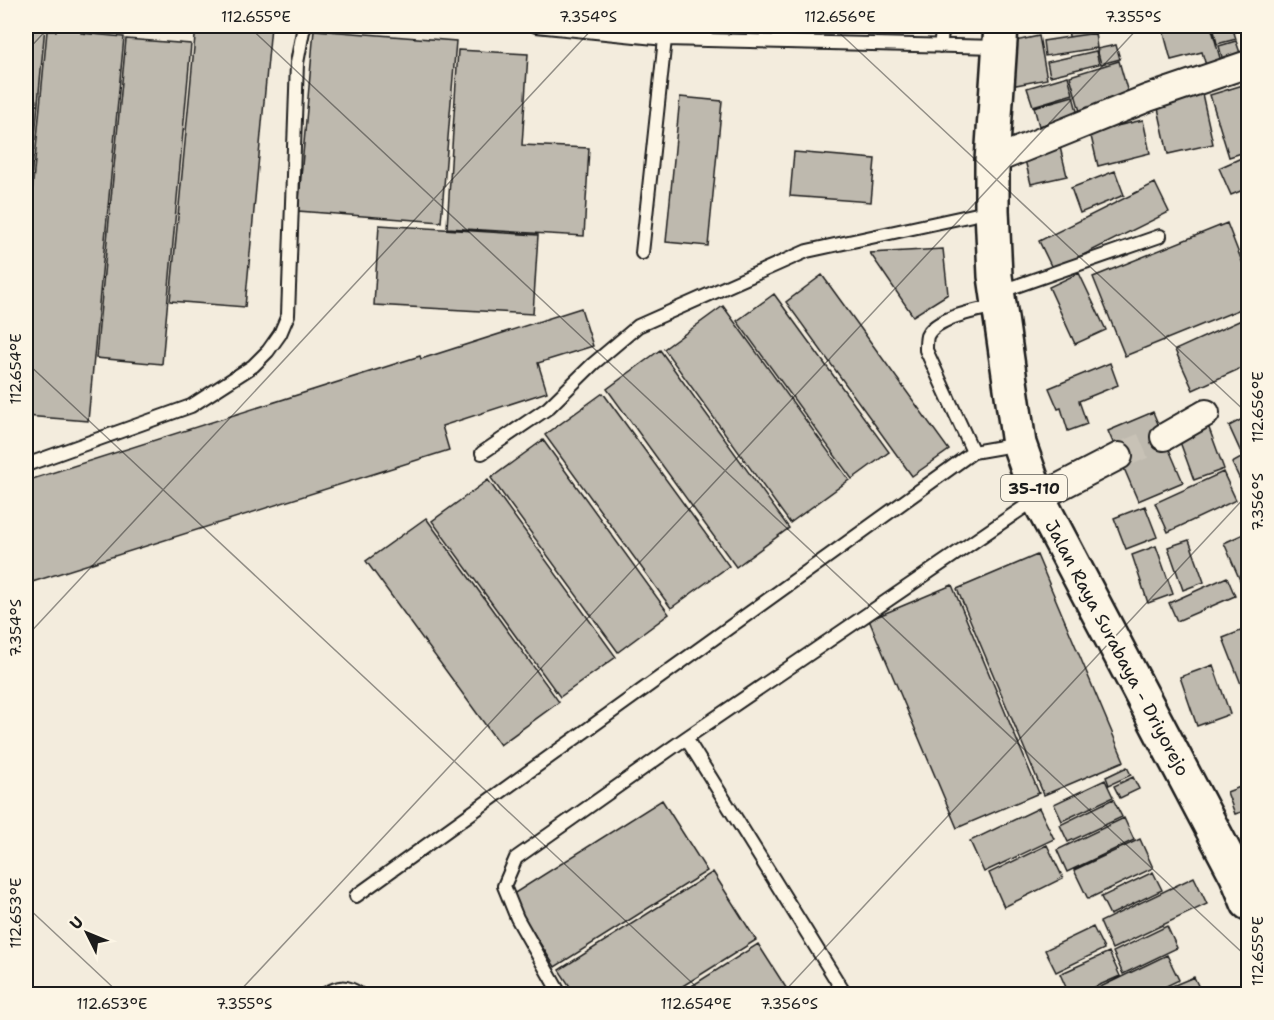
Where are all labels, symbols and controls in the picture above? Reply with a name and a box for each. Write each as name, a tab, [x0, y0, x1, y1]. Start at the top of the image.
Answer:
text: 112.655°E	[221, 7, 291, 27]
text: 7.354°S	[559, 7, 617, 27]
text: 112.656°E	[804, 7, 876, 27]
text: 7.355°S	[1105, 7, 1161, 27]
text: 112.654°E	[6, 333, 26, 405]
text: 112.656°E	[1248, 371, 1268, 443]
text: 7.356°S	[1248, 473, 1268, 531]
road number: 35-110	[1001, 475, 1067, 501]
street label: Jalan Raya Surabaya - Driyorejo	[1039, 516, 1195, 780]
text: 7.354°S	[6, 599, 26, 657]
text: 112.653°E	[6, 878, 26, 948]
north arrow	[57, 903, 117, 963]
text: U	[65, 912, 88, 934]
text: 112.655°E	[1248, 916, 1268, 986]
text: 112.653°E	[77, 994, 147, 1014]
text: 7.355°S	[216, 994, 272, 1014]
text: 112.654°E	[660, 994, 732, 1014]
text: 7.356°S	[760, 994, 818, 1014]

